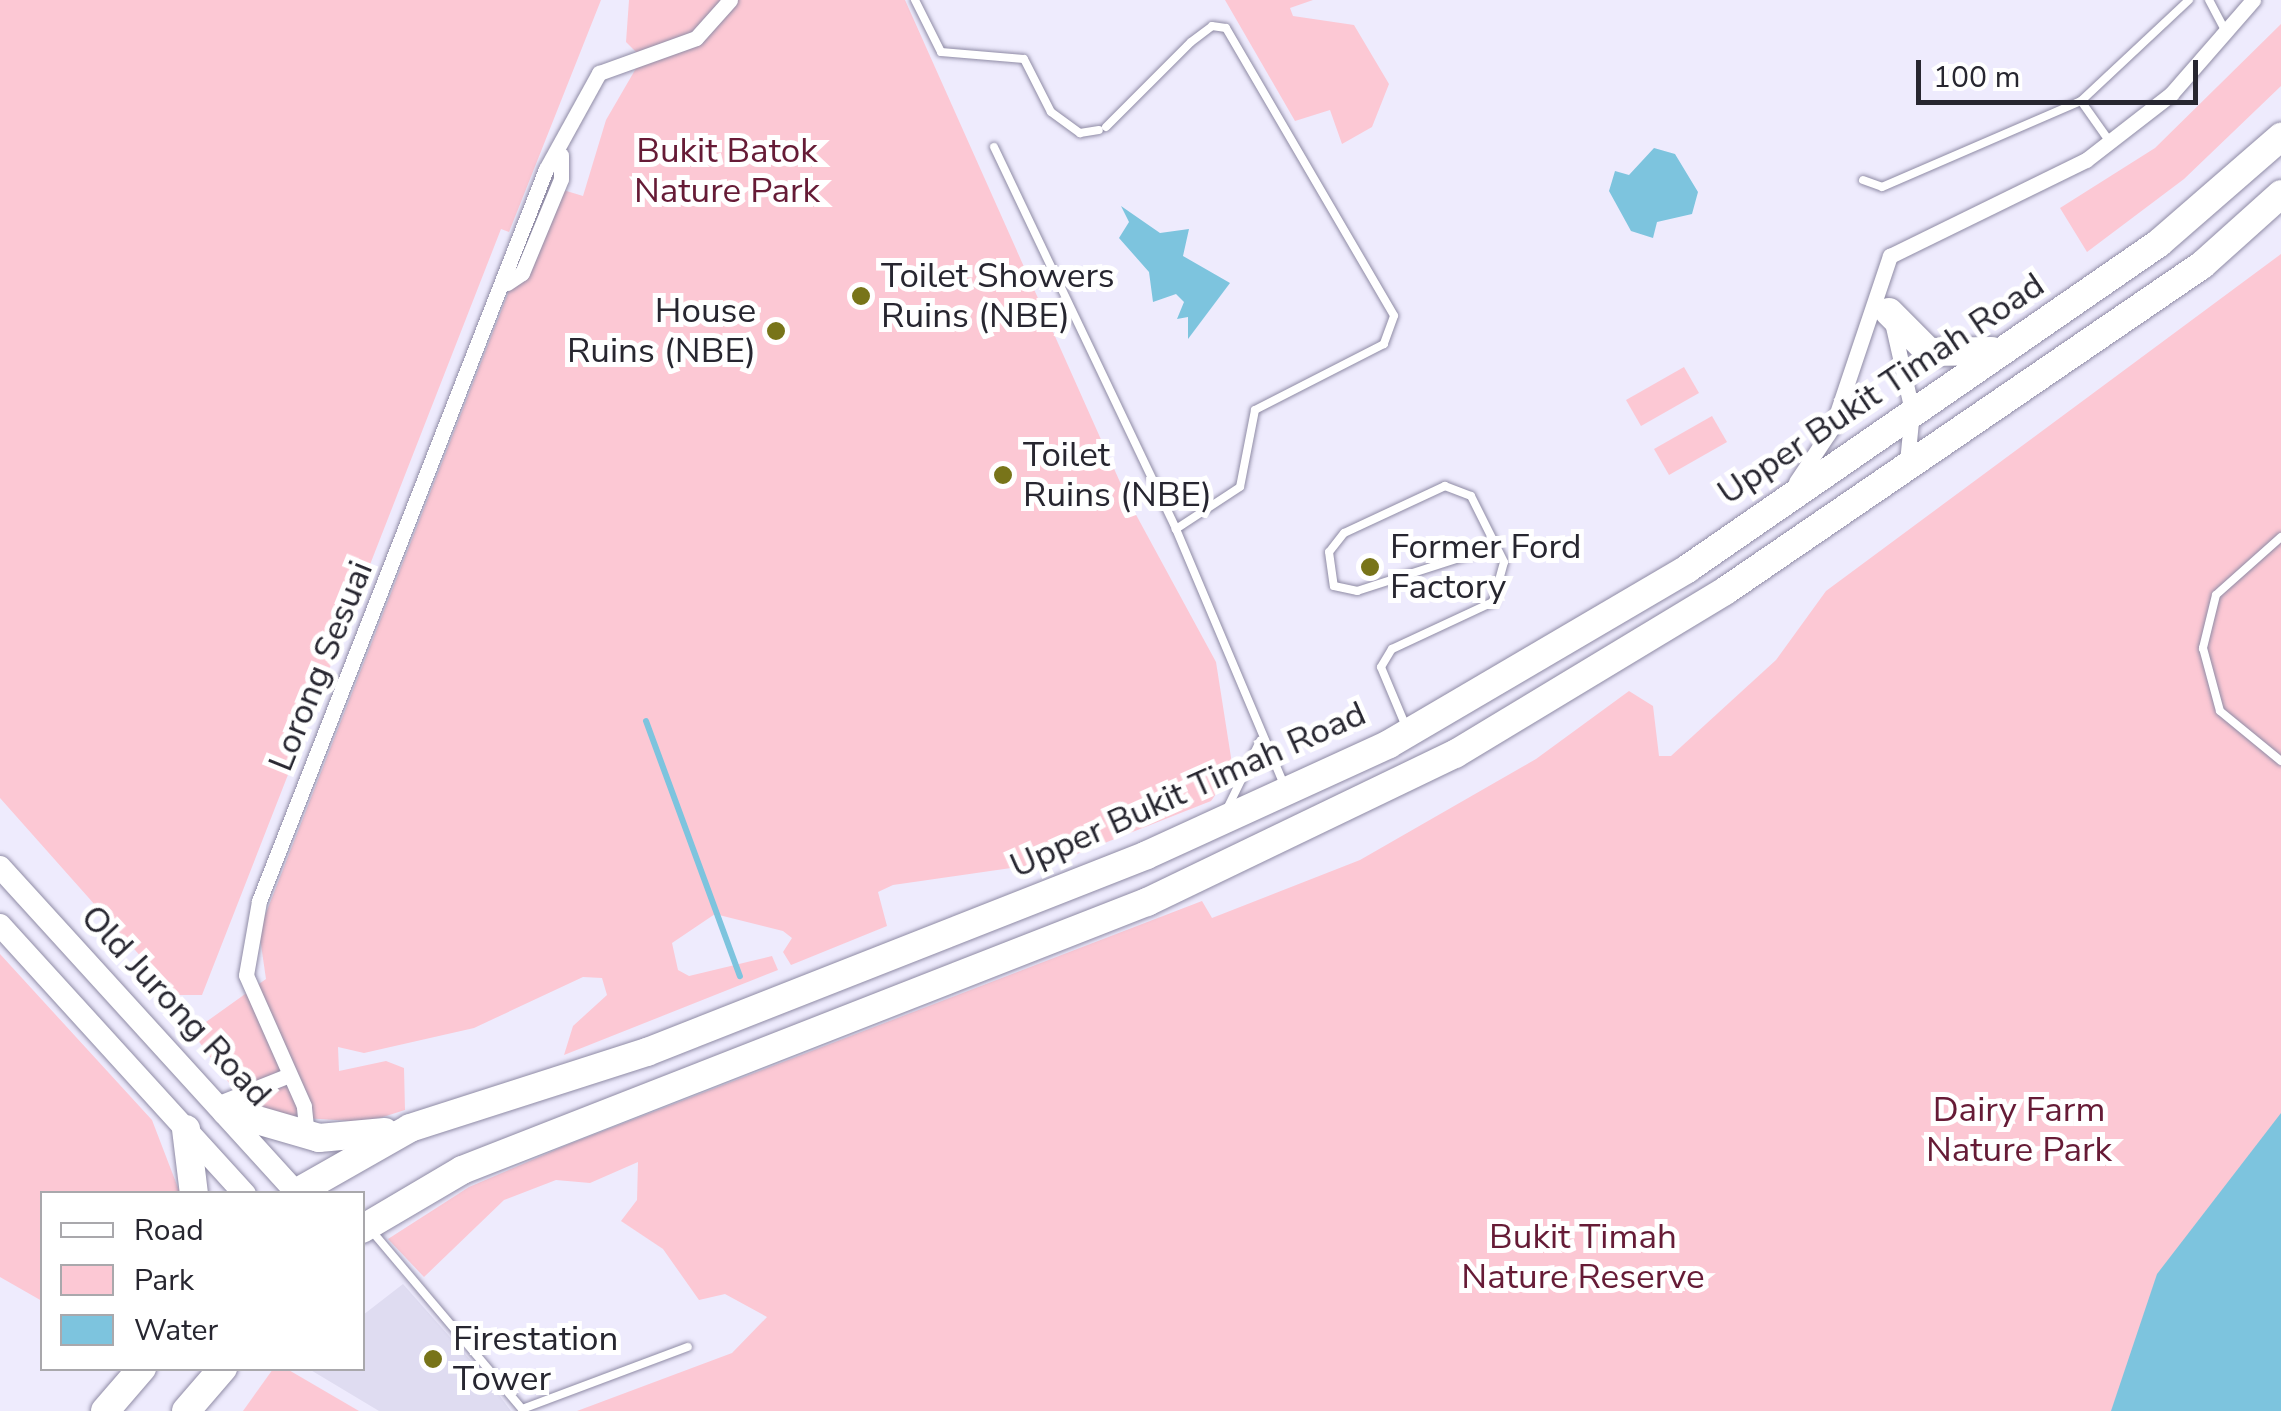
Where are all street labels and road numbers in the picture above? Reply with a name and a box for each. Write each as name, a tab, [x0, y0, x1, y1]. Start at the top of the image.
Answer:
street label: Upper Bukit Timah Road	[1710, 264, 2052, 514]
street label: Lorong Sesuai	[260, 555, 382, 777]
street label: Upper Bukit Timah Road	[1004, 693, 1372, 887]
street label: Old Jurong Road	[72, 897, 280, 1115]

